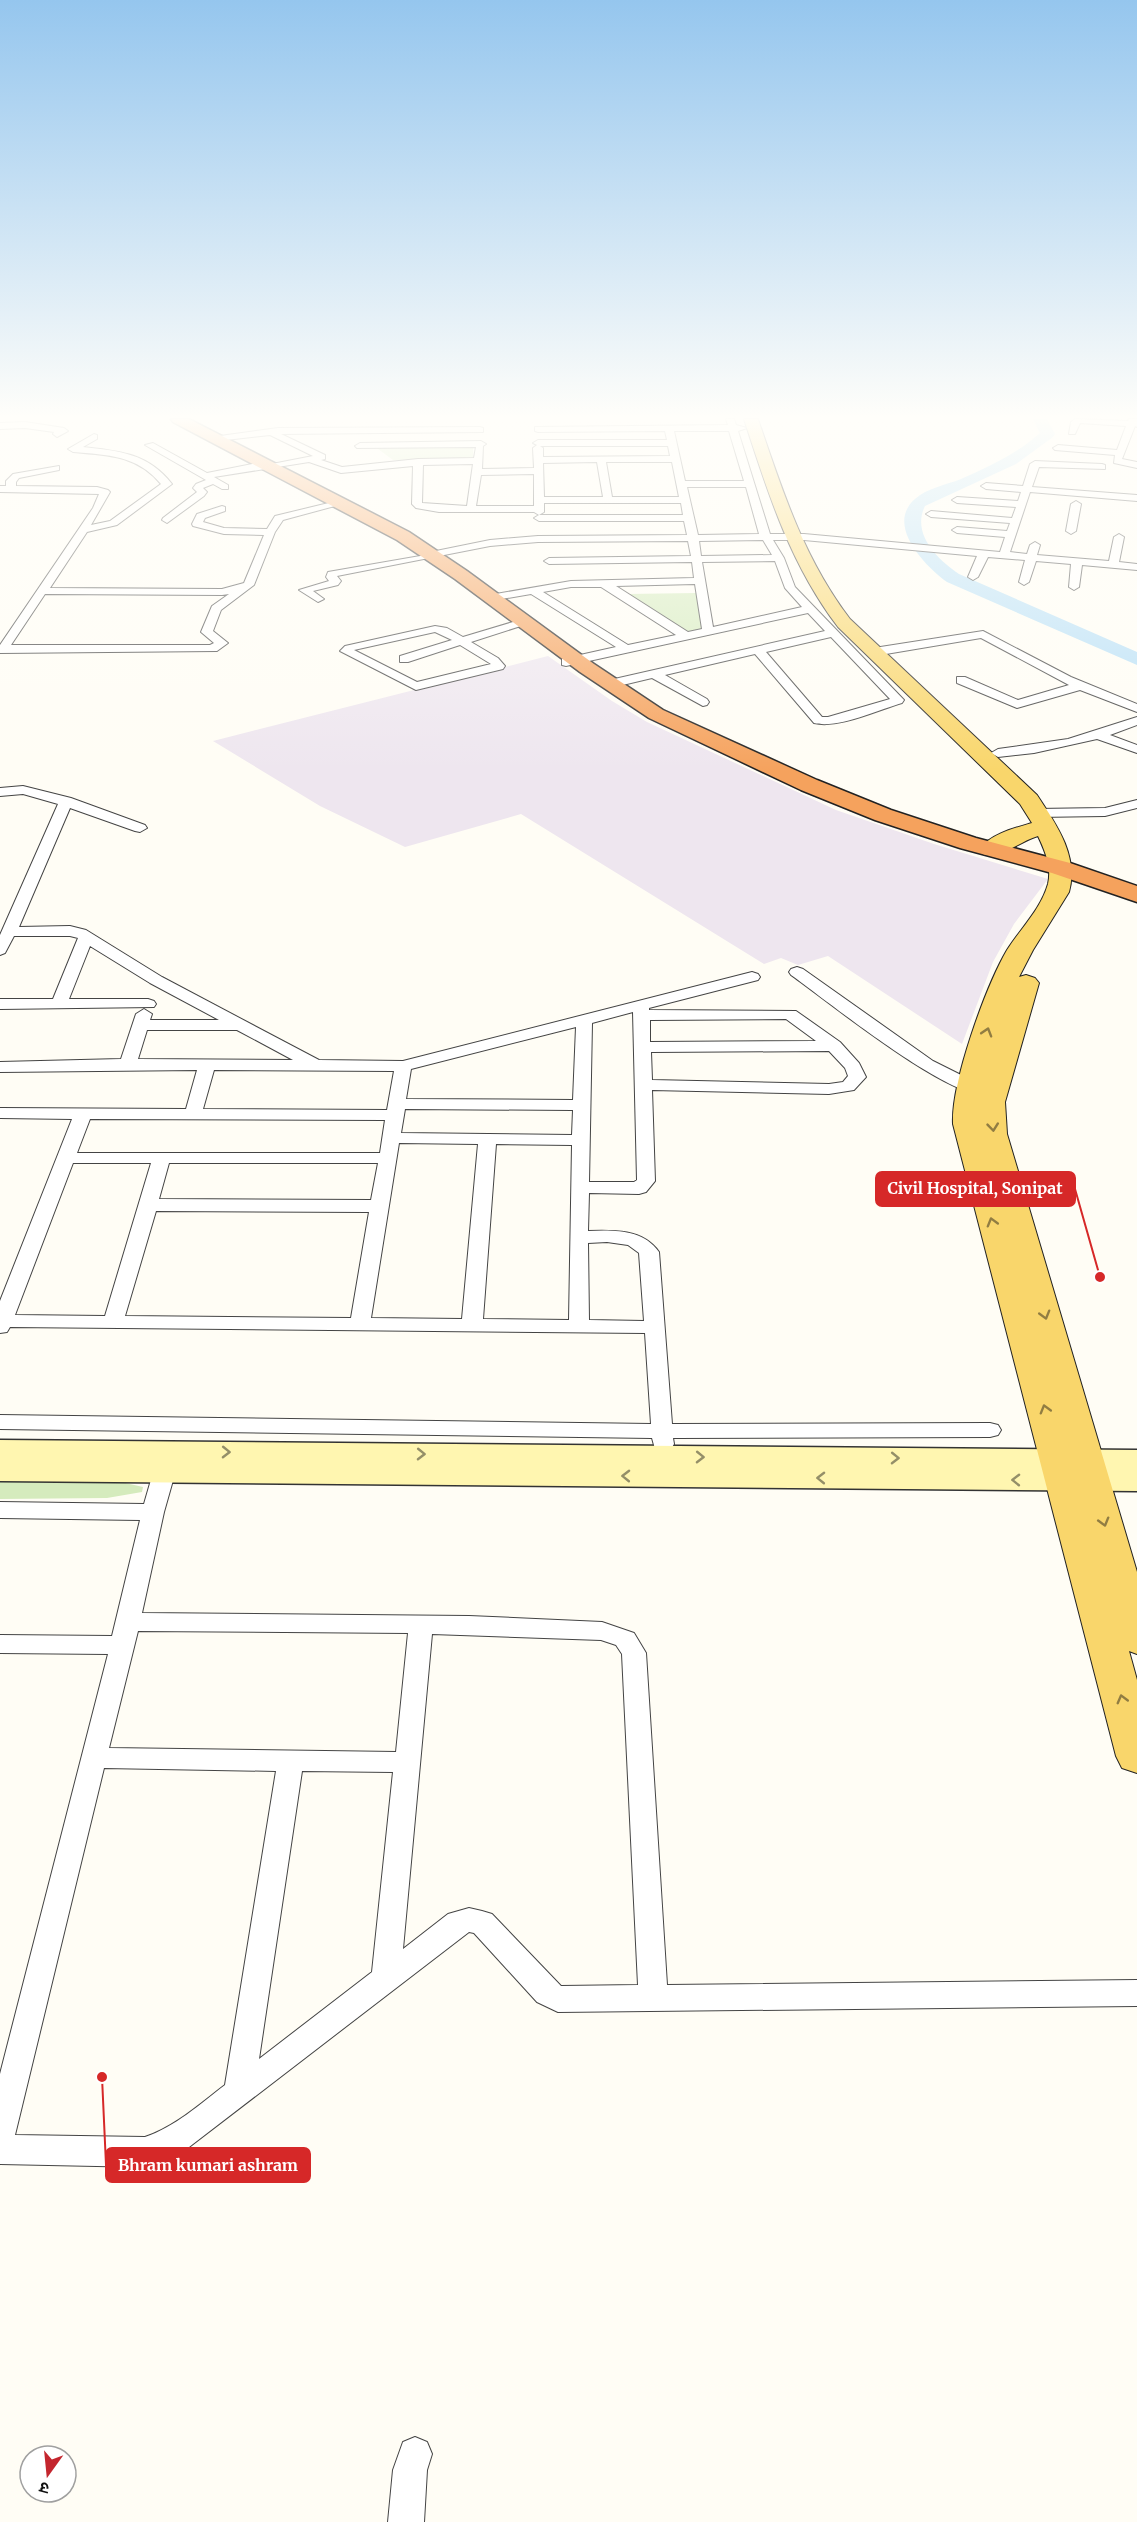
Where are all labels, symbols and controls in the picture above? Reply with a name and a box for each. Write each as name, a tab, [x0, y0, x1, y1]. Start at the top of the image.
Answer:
one-way arrow	[980, 1027, 992, 1038]
one-way arrow	[986, 1122, 999, 1131]
callout: Civil Hospital, Sonipat	[876, 1172, 1075, 1206]
text: Civil Hospital, Sonipat	[887, 1178, 1063, 1199]
one-way arrow	[987, 1217, 1000, 1227]
one-way arrow	[1038, 1309, 1050, 1320]
one-way arrow	[1040, 1404, 1052, 1415]
one-way arrow	[222, 1446, 231, 1458]
one-way arrow	[417, 1448, 426, 1460]
one-way arrow	[696, 1450, 705, 1463]
one-way arrow	[891, 1452, 900, 1465]
one-way arrow	[621, 1470, 630, 1482]
one-way arrow	[816, 1472, 825, 1484]
one-way arrow	[1011, 1473, 1020, 1486]
one-way arrow	[1097, 1517, 1109, 1527]
one-way arrow	[1117, 1694, 1129, 1705]
callout: Bhram kumari ashram	[106, 2148, 310, 2182]
text: Bhram kumari ashram	[118, 2155, 298, 2175]
north arrow	[18, 2444, 78, 2504]
text: उ	[36, 2477, 51, 2499]

